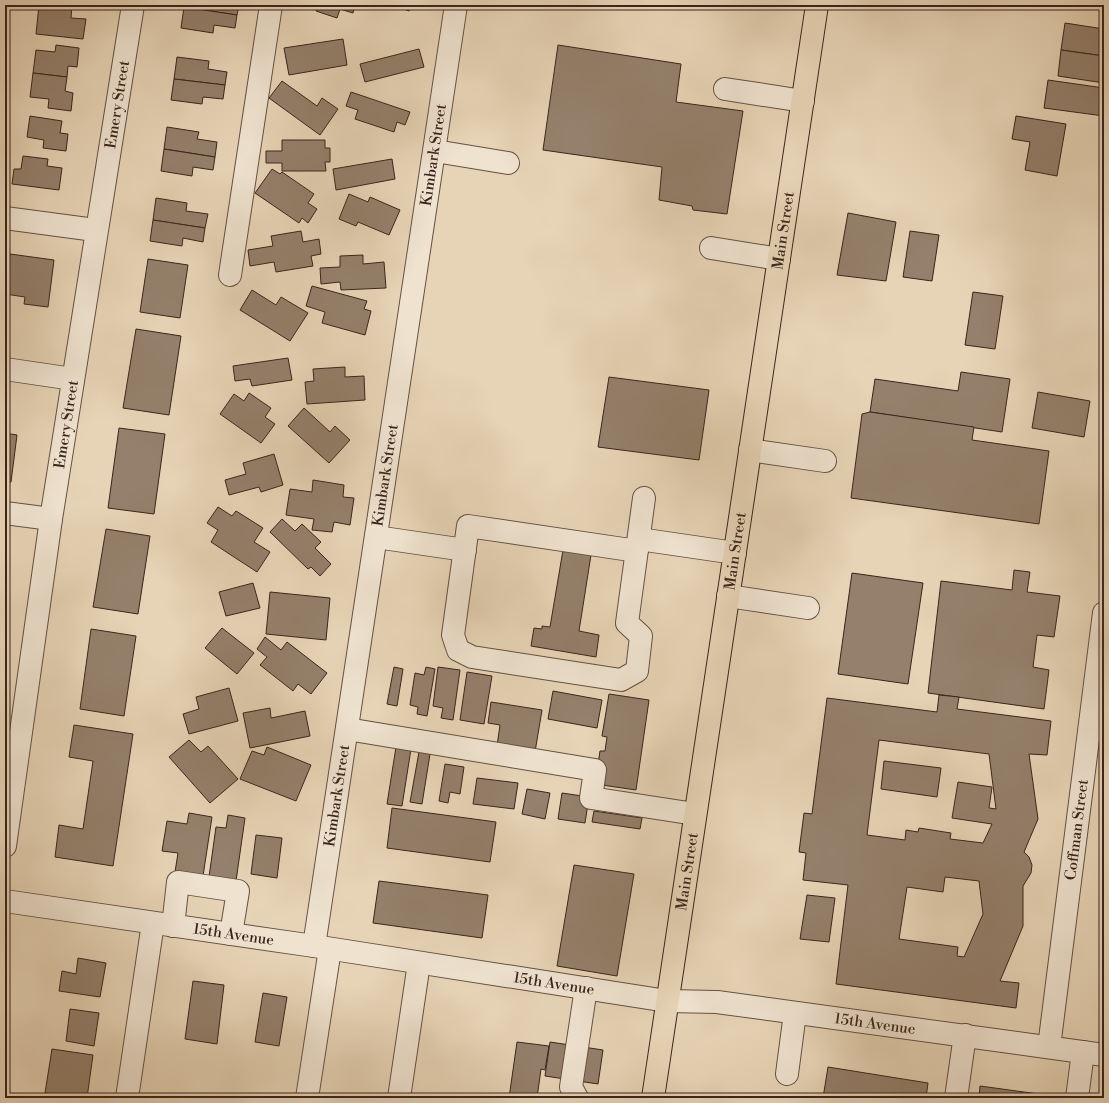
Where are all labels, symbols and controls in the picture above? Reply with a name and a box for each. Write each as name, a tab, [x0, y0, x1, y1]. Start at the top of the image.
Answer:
street label: Emery Street	[101, 58, 134, 150]
street label: Kimbark Street	[416, 102, 451, 207]
street label: Main Street	[768, 190, 798, 271]
street label: Emery Street	[50, 378, 83, 470]
street label: Kimbark Street	[368, 422, 402, 528]
street label: Main Street	[720, 510, 750, 591]
street label: Kimbark Street	[320, 743, 354, 848]
street label: Coffman Street	[1061, 777, 1092, 881]
street label: Main Street	[672, 831, 702, 912]
street label: 15th Avenue	[192, 919, 275, 950]
street label: 15th Avenue	[512, 968, 596, 999]
street label: 15th Avenue	[833, 1009, 917, 1039]

